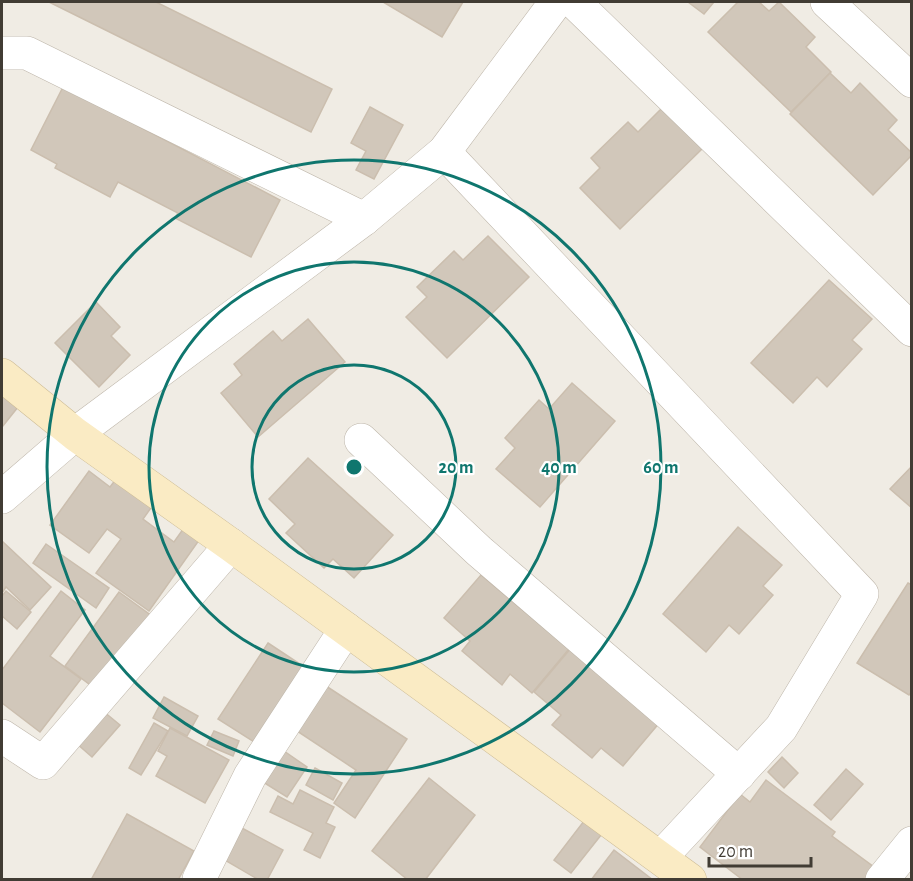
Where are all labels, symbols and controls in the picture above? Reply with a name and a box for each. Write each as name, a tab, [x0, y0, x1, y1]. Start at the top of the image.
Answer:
centre of rings	[344, 457, 364, 477]
text: 20 m	[438, 459, 474, 477]
text: 40 m	[541, 459, 577, 477]
text: 60 m	[643, 459, 679, 477]
scale bar	[709, 830, 811, 868]
text: 20 m	[718, 843, 753, 861]

